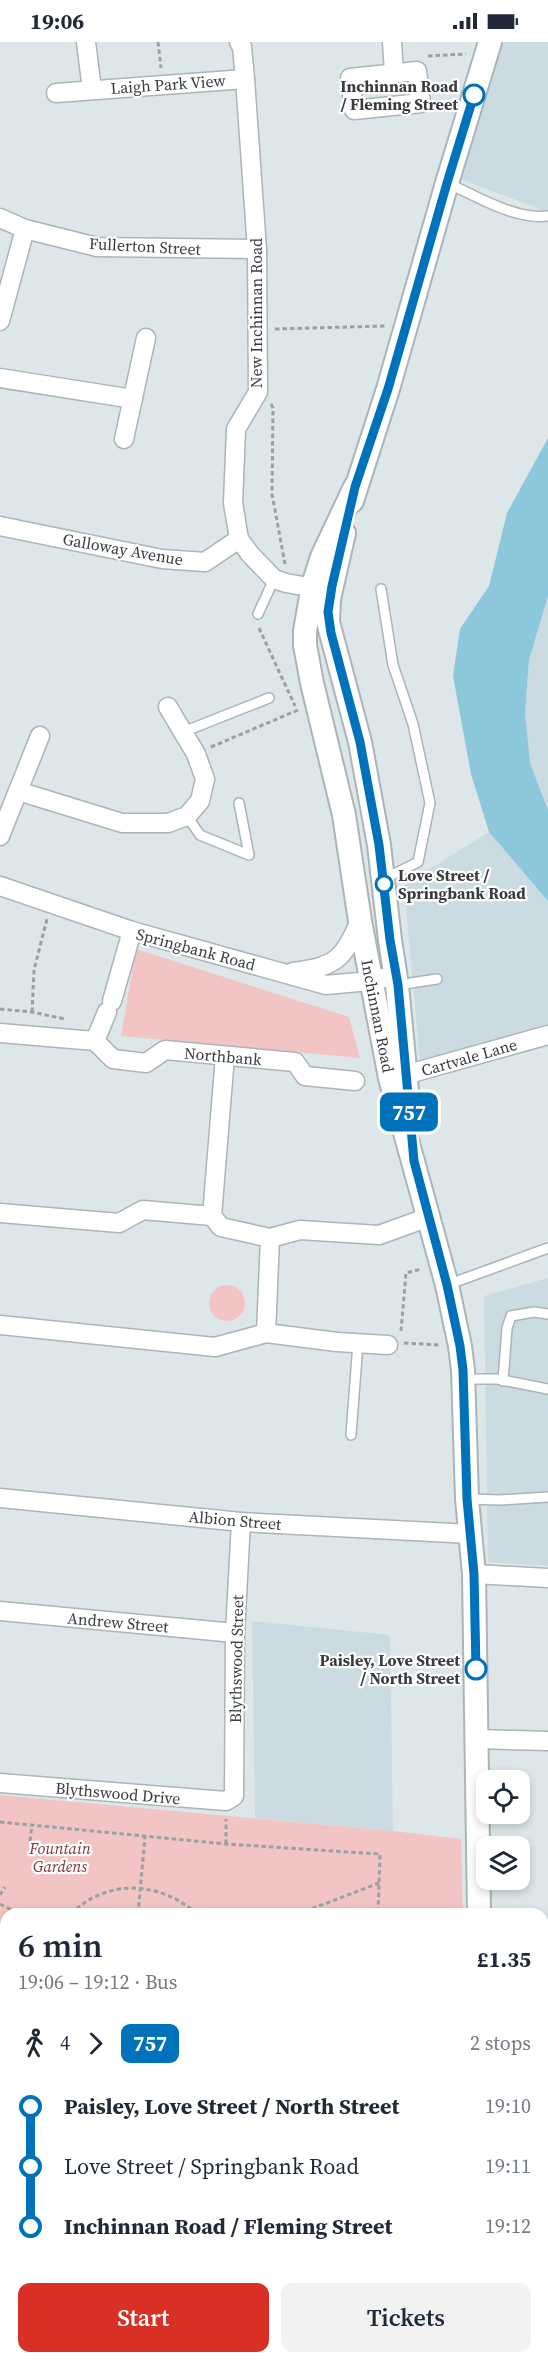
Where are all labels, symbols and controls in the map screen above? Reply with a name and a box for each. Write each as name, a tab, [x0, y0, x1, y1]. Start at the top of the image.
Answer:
text: 19:06	[30, 6, 84, 36]
street label: Laigh Park View	[110, 69, 227, 99]
place label: Inchinnan Road / Fleming Street	[340, 75, 458, 115]
marker: Inchinnan Road / Fleming Street	[463, 84, 485, 106]
street label: Fullerton Street	[89, 232, 202, 260]
street label: New Inchinnan Road	[245, 238, 267, 388]
street label: Galloway Avenue	[61, 528, 185, 570]
place label: Love Street / Springbank Road	[398, 864, 526, 904]
marker: Love Street / Springbank Road	[375, 875, 393, 893]
street label: Springbank Road	[134, 923, 258, 975]
street label: Inchinnan Road	[356, 958, 400, 1074]
street label: Cartvale Lane	[419, 1033, 519, 1081]
street label: Northbank	[183, 1042, 263, 1070]
line badge: 757	[374, 1092, 444, 1132]
text: 757	[392, 1098, 426, 1127]
street label: Albion Street	[188, 1505, 283, 1535]
street label: Blythswood Street	[224, 1594, 248, 1723]
street label: Andrew Street	[67, 1607, 170, 1637]
place label: Paisley, Love Street / North Street	[320, 1649, 460, 1689]
marker: Paisley, Love Street / North Street	[465, 1658, 487, 1680]
map controls	[476, 1770, 530, 1890]
button: locate	[476, 1770, 530, 1824]
street label: Blythswood Drive	[55, 1777, 181, 1809]
button: layers	[476, 1836, 530, 1890]
park label: Fountain Gardens	[28, 1837, 91, 1877]
text: 6 min	[18, 1923, 103, 1968]
text: £1.35	[477, 1944, 531, 1974]
text: 19:06 – 19:12 · Bus	[18, 1968, 177, 1996]
icon: walk	[18, 2027, 51, 2060]
icon: forward	[79, 2027, 112, 2060]
text: 4	[60, 2029, 70, 2057]
text: 757	[133, 2029, 167, 2058]
text: 2 stops	[470, 2029, 531, 2057]
text: Paisley, Love Street / North Street	[64, 2091, 399, 2121]
text: 19:10	[485, 2092, 531, 2120]
text: Love Street / Springbank Road	[64, 2151, 359, 2181]
text: 19:11	[485, 2152, 531, 2180]
text: Inchinnan Road / Fleming Street	[64, 2211, 392, 2241]
text: 19:12	[485, 2212, 531, 2240]
button: Start	[18, 2283, 269, 2352]
button: Tickets	[281, 2283, 531, 2352]

